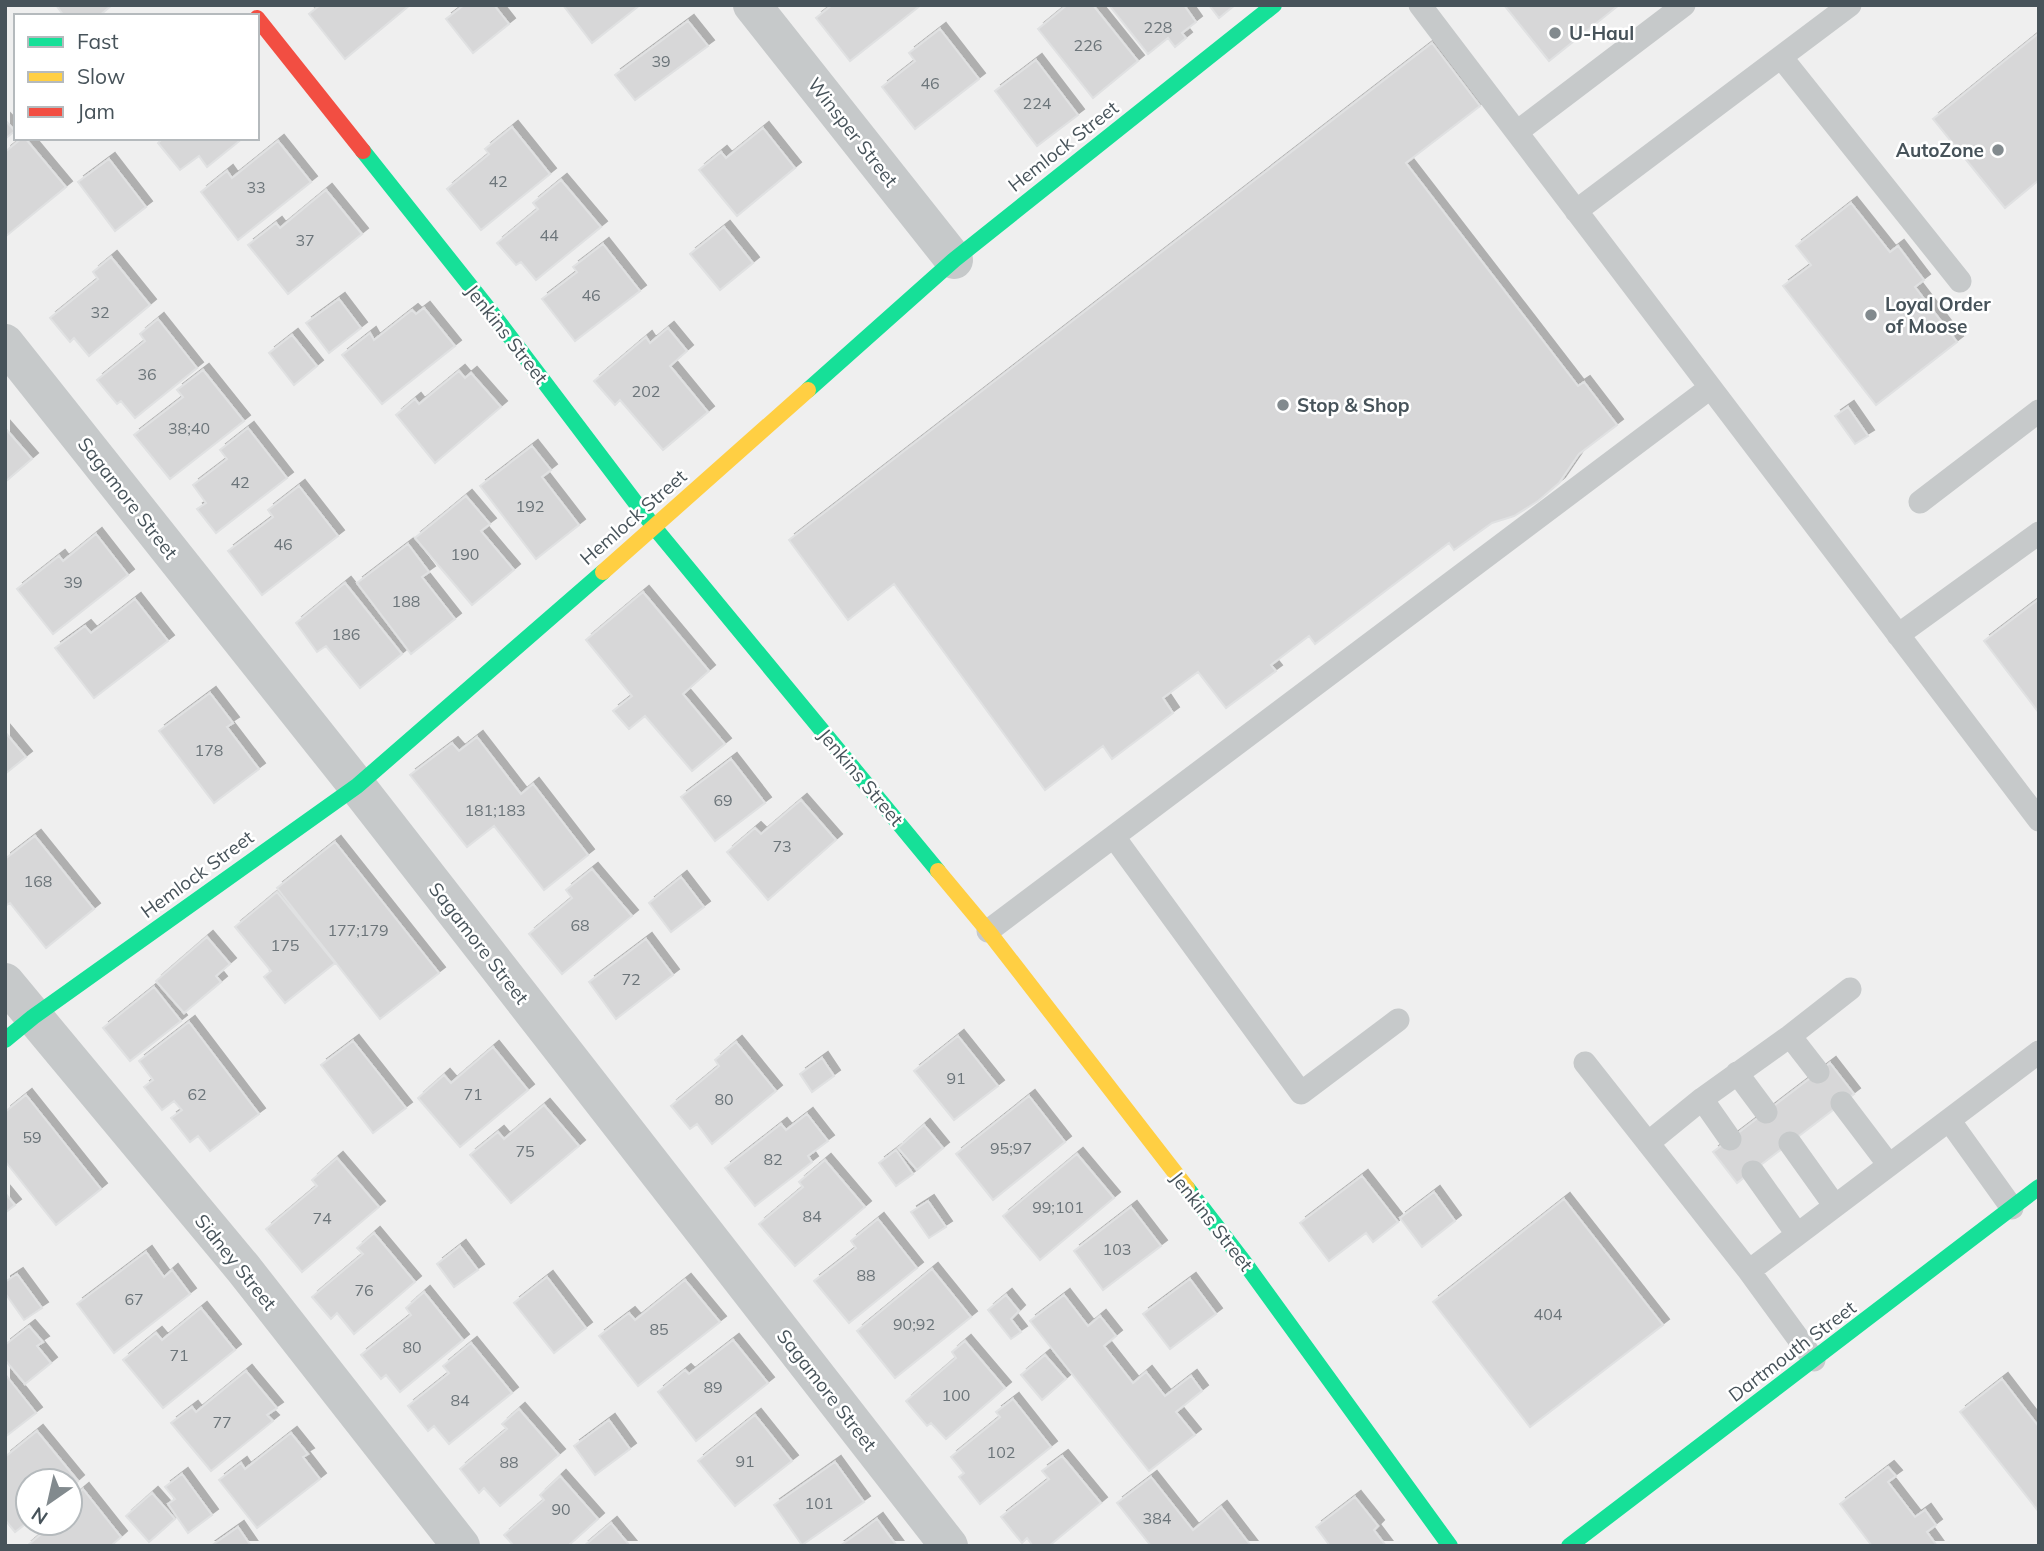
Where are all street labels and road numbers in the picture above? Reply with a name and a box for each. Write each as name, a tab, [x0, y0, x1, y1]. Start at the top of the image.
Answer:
street label: Winsper Street	[803, 72, 903, 192]
street label: Hemlock Street	[1003, 95, 1123, 197]
street label: Jenkins Street	[461, 279, 554, 389]
street label: Sagamore Street	[73, 432, 183, 564]
street label: Hemlock Street	[575, 464, 692, 570]
street label: Jenkins Street	[813, 723, 909, 831]
street label: Hemlock Street	[136, 825, 258, 923]
street label: Sagamore Street	[424, 877, 534, 1009]
street label: Jenkins Street	[1166, 1166, 1259, 1276]
street label: Sidney Street	[190, 1209, 282, 1315]
street label: Dartmouth Street	[1724, 1295, 1861, 1407]
street label: Sagamore Street	[772, 1324, 882, 1456]

